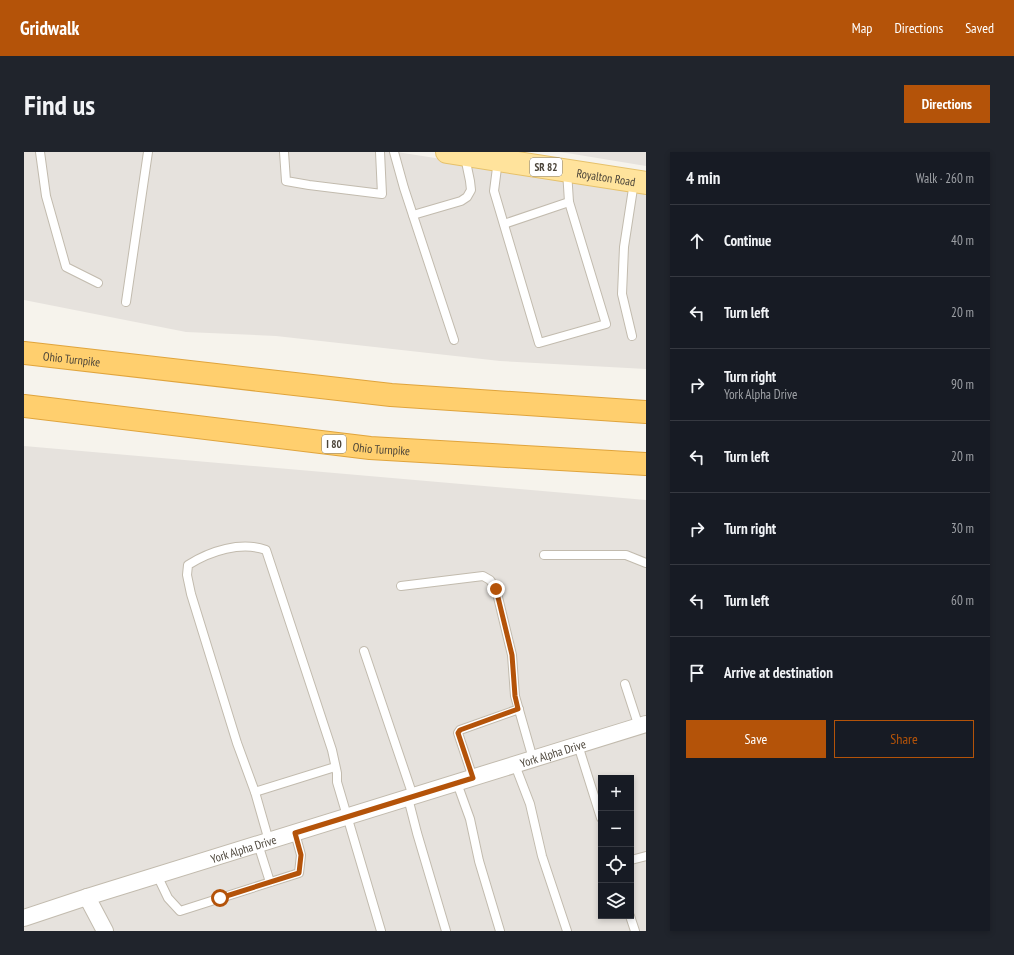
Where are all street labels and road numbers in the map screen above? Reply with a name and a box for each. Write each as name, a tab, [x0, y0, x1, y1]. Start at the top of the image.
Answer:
road number: SR 82	[530, 158, 562, 176]
street label: Royalton Road	[576, 165, 637, 189]
street label: Ohio Turnpike	[42, 348, 101, 369]
road number: I 80	[322, 435, 346, 453]
street label: Ohio Turnpike	[352, 438, 411, 458]
street label: York Alpha Drive	[518, 736, 587, 770]
street label: York Alpha Drive	[209, 831, 278, 866]

